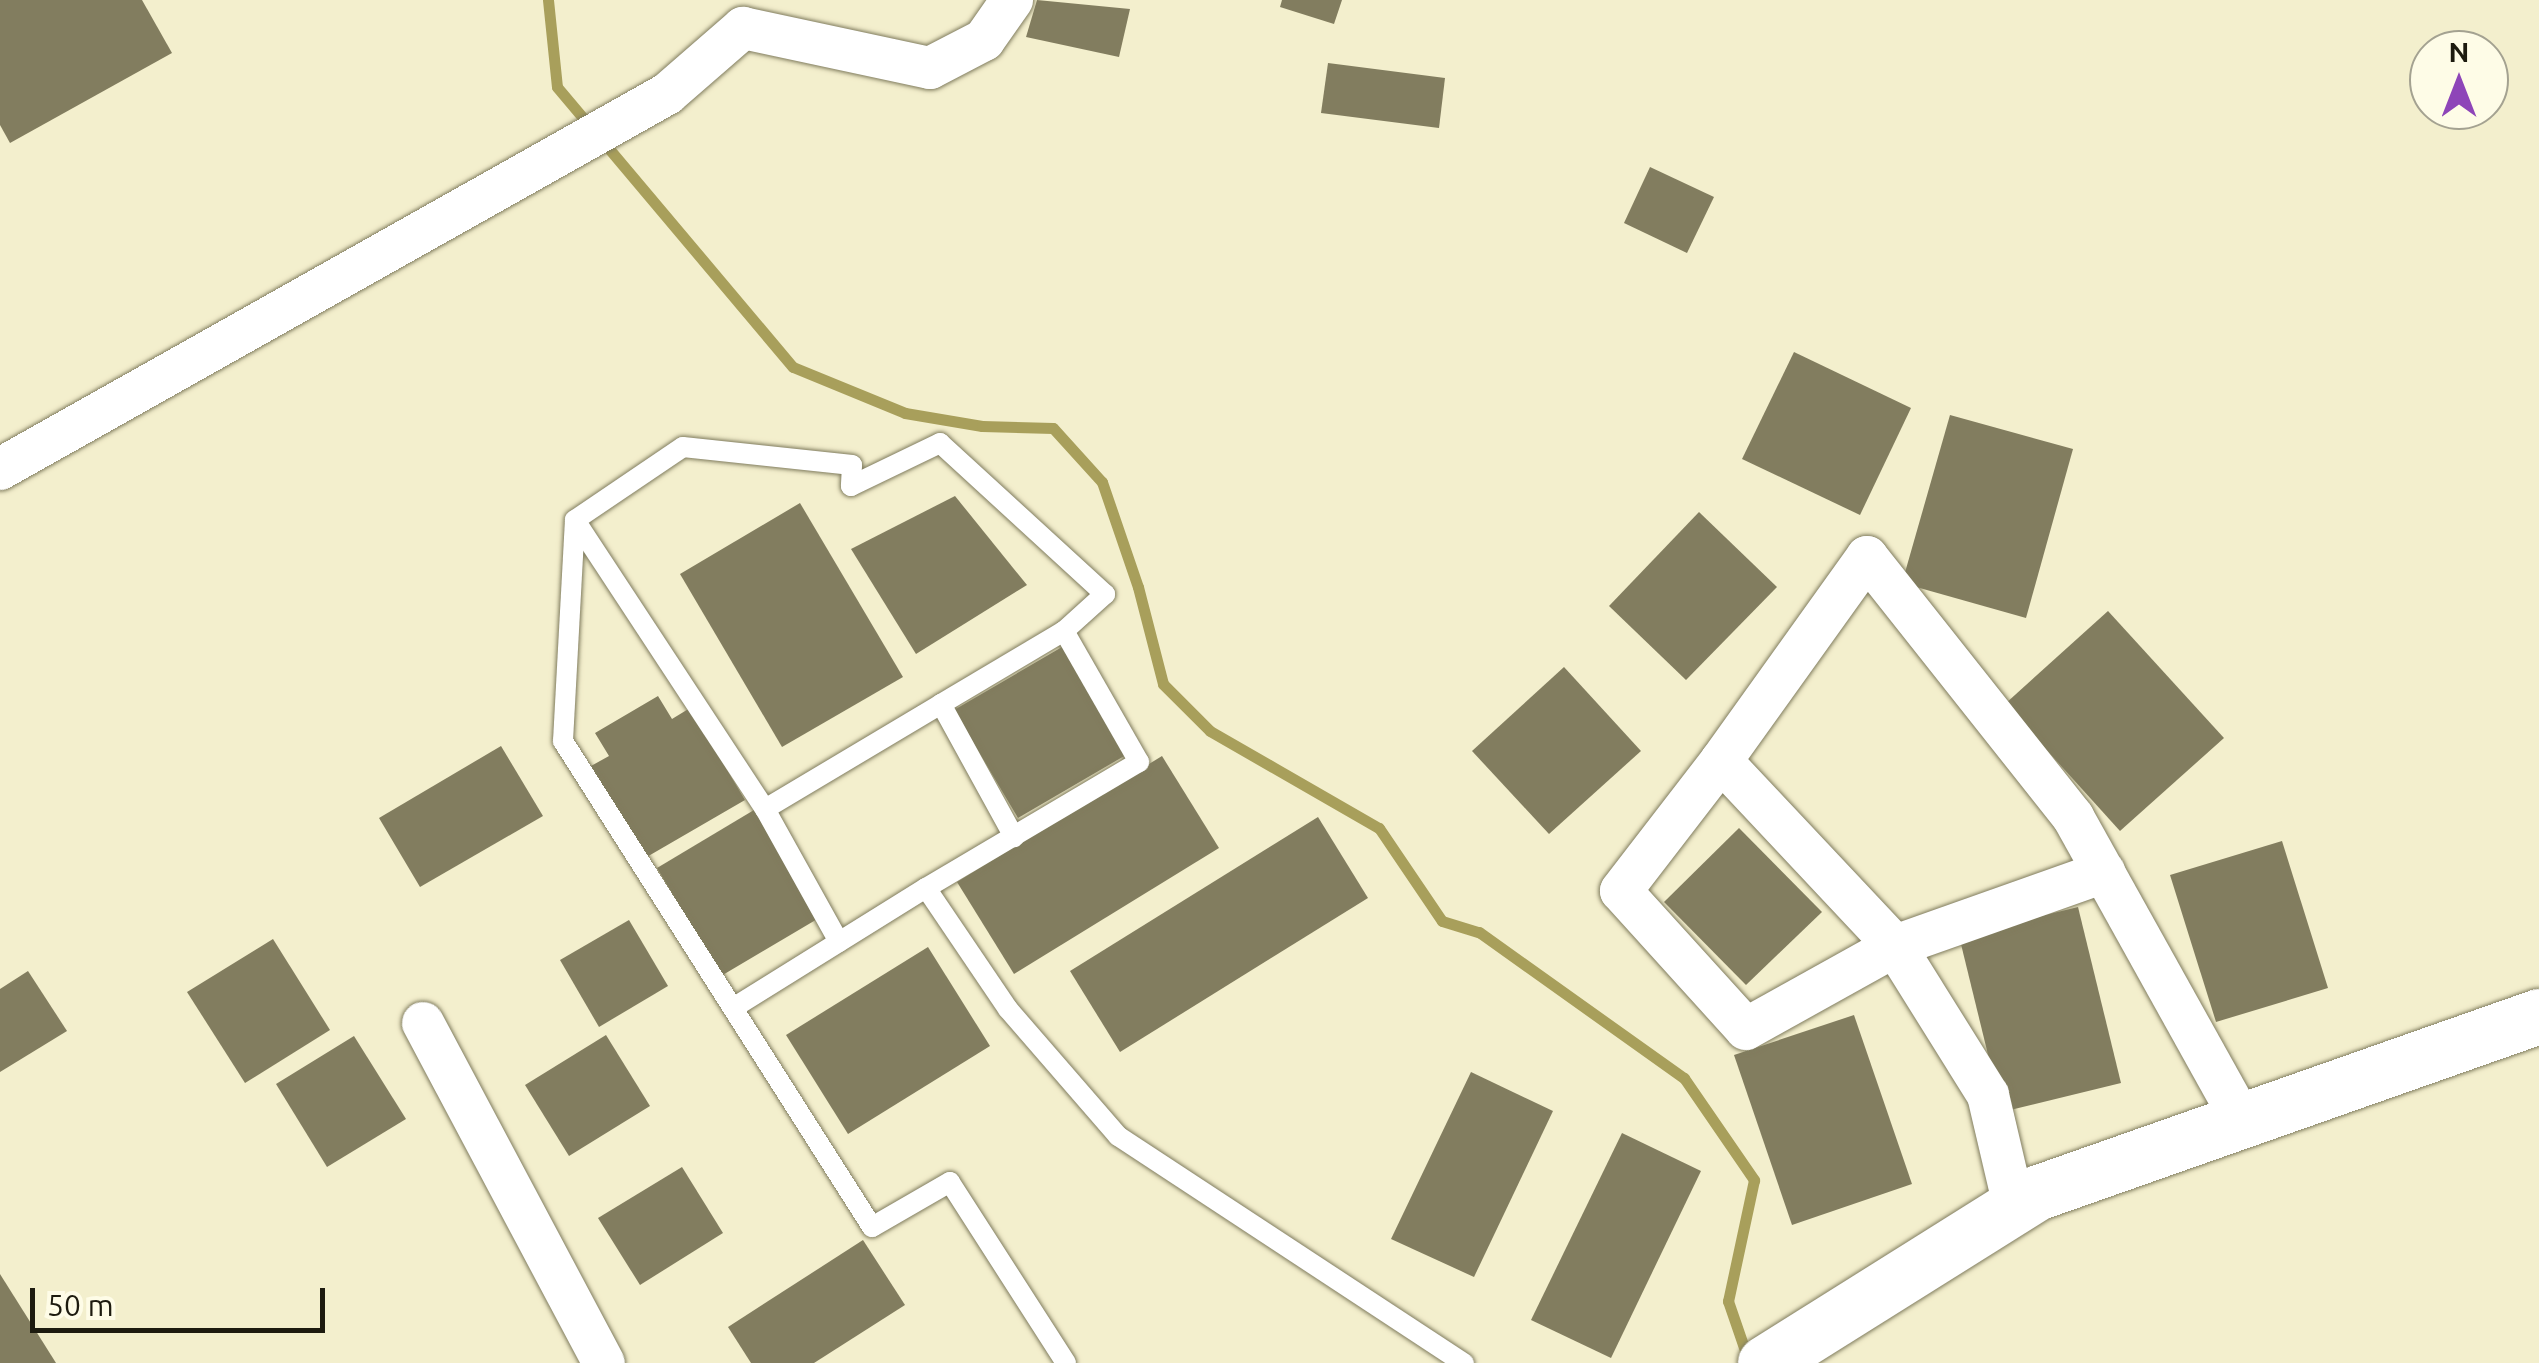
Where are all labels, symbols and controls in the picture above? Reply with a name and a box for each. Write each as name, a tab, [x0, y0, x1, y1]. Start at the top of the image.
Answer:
north arrow	[2409, 30, 2509, 130]
text: N	[2449, 36, 2469, 67]
scale bar	[35, 1268, 330, 1330]
text: 50 m	[47, 1288, 114, 1322]

